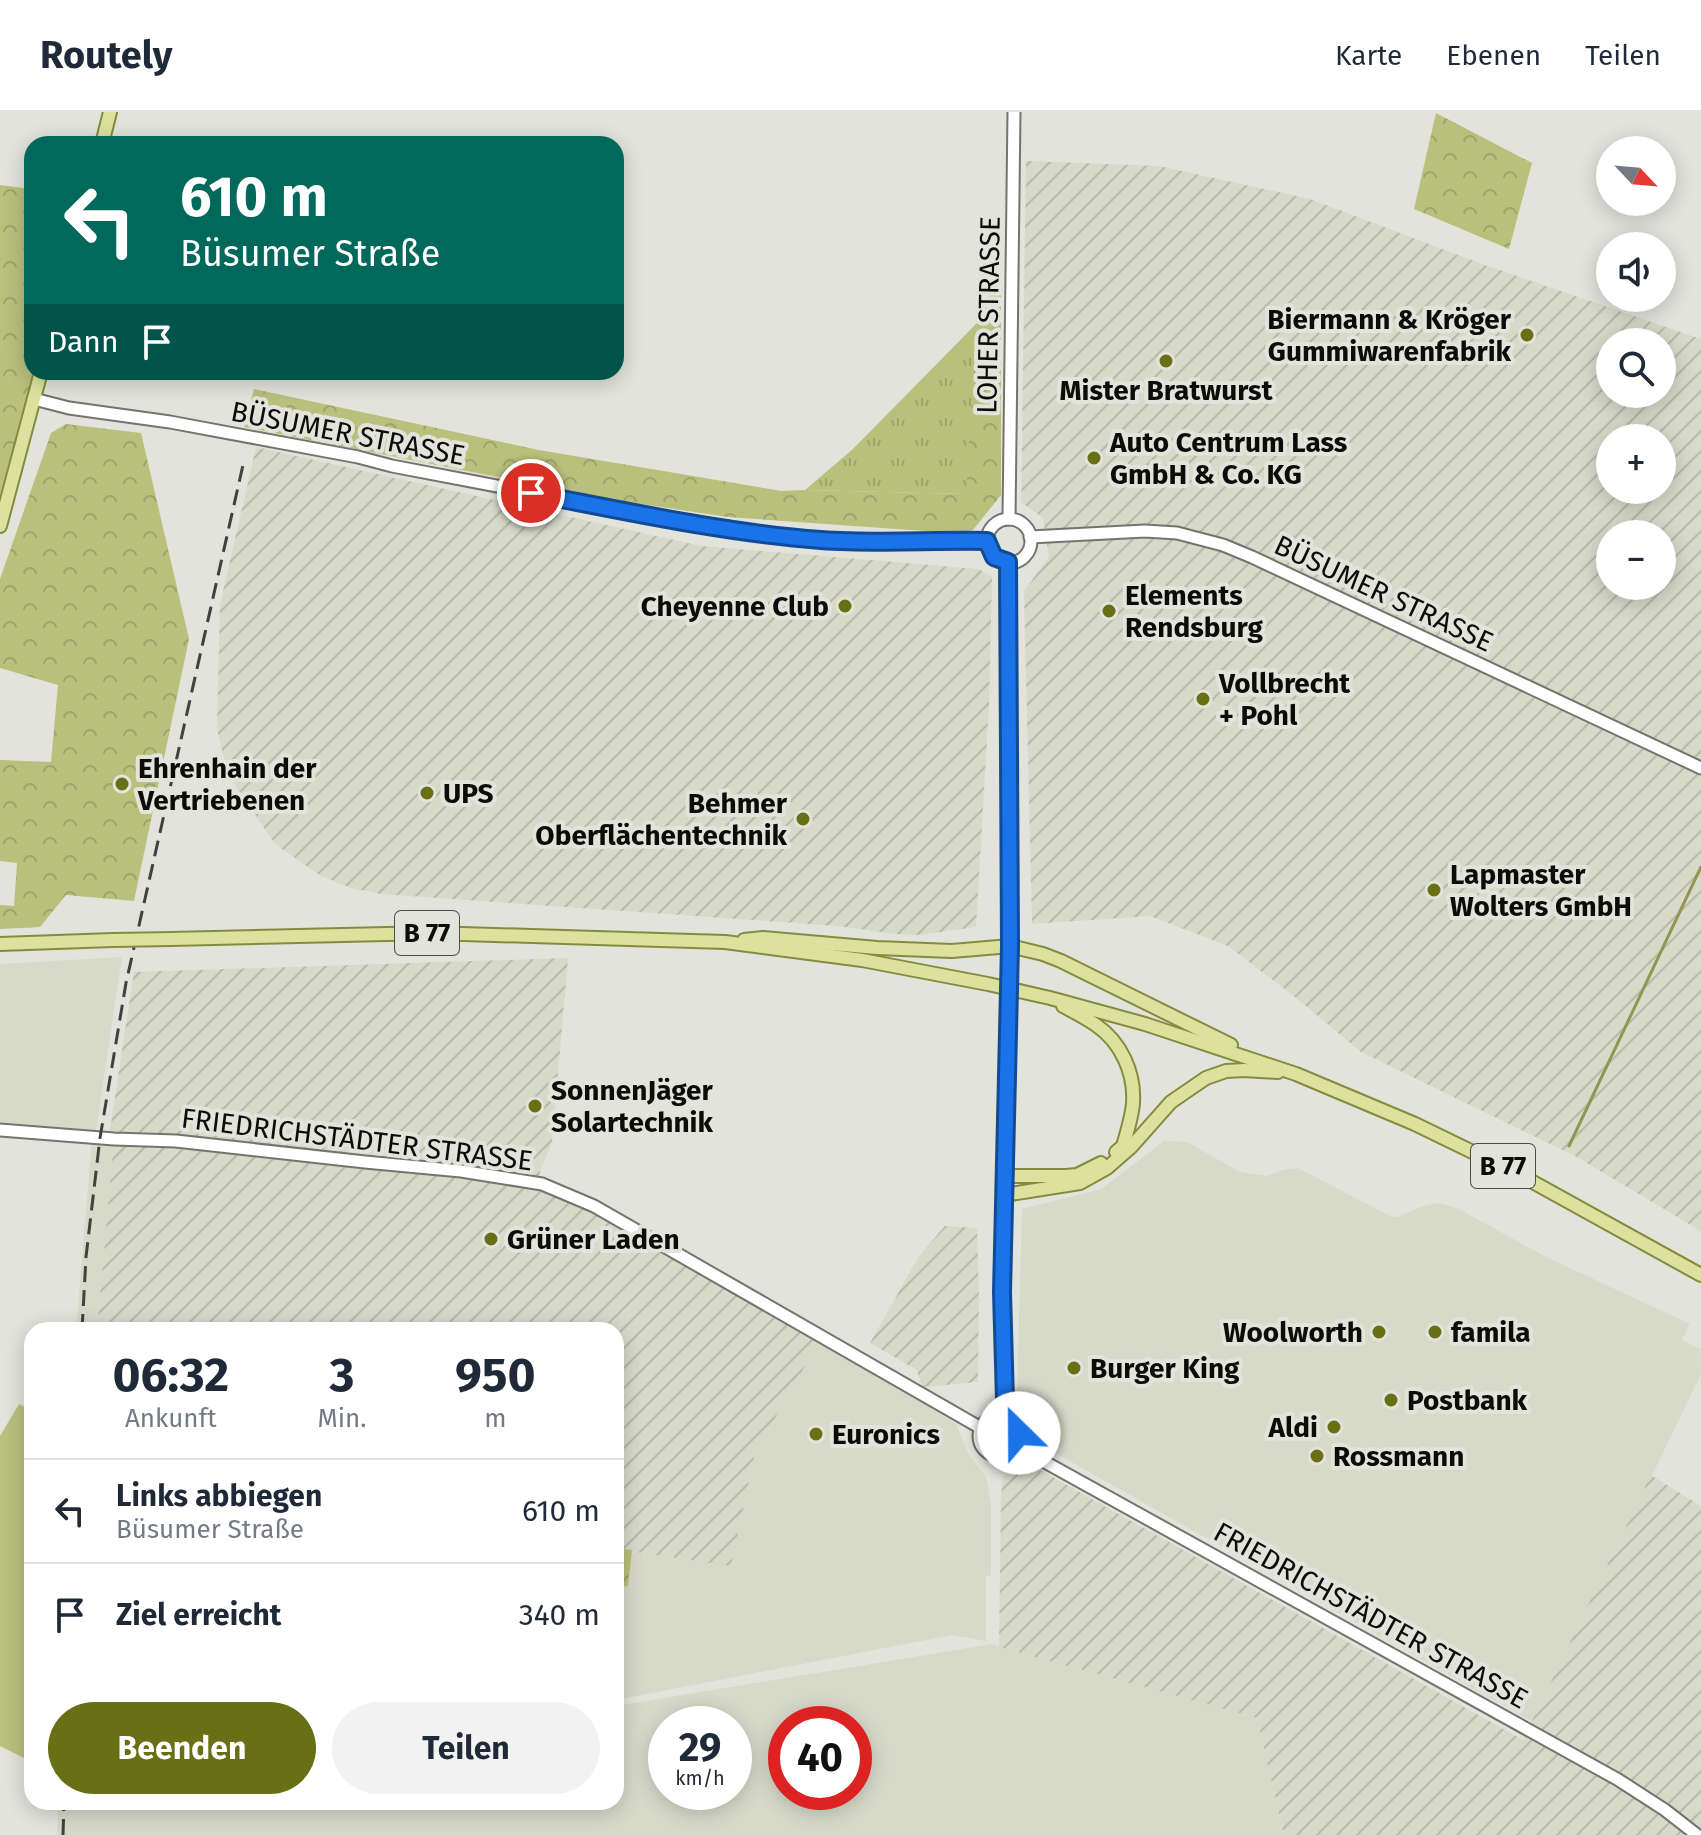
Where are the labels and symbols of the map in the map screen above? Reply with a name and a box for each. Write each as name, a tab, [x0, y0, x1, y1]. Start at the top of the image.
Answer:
north arrow	[1596, 136, 1676, 216]
street label: LOHER STRASSE	[970, 216, 1007, 414]
place label: Biermann & Kröger Gummiwarenfabrik	[1267, 303, 1512, 368]
marker: Biermann & Kröger Gummiwarenfabrik	[1518, 326, 1536, 344]
marker: Mister Bratwurst	[1157, 352, 1175, 370]
place label: Mister Bratwurst	[1060, 374, 1274, 407]
street label: BÜSUMER STRASSE	[228, 395, 468, 472]
place label: Auto Centrum Lass GmbH & Co. KG	[1109, 426, 1347, 491]
marker: Auto Centrum Lass GmbH & Co. KG	[1085, 449, 1103, 467]
pin	[497, 459, 565, 527]
street label: BÜSUMER STRASSE	[1269, 528, 1498, 659]
place label: Elements Rendsburg	[1125, 579, 1263, 644]
place label: Cheyenne Club	[641, 590, 829, 623]
marker: Cheyenne Club	[836, 597, 854, 615]
marker: Elements Rendsburg	[1100, 602, 1118, 620]
place label: Vollbrecht + Pohl	[1218, 667, 1351, 732]
marker: Vollbrecht + Pohl	[1194, 690, 1212, 708]
place label: Ehrenhain der Vertriebenen	[137, 752, 317, 817]
marker: Ehrenhain der Vertriebenen	[113, 775, 131, 793]
place label: UPS	[443, 777, 494, 810]
marker: UPS	[418, 784, 436, 802]
place label: Behmer Oberflächentechnik	[535, 787, 788, 852]
marker: Behmer Oberflächentechnik	[794, 810, 812, 828]
place label: Lapmaster Wolters GmbH	[1450, 858, 1632, 923]
marker: Lapmaster Wolters GmbH	[1425, 881, 1443, 899]
road number: B 77	[395, 911, 459, 955]
place label: SonnenJäger Solartechnik	[551, 1074, 714, 1139]
marker: SonnenJäger Solartechnik	[526, 1097, 544, 1115]
street label: FRIEDRICHSTÄDTER STRASSE	[179, 1102, 535, 1177]
road number: B 77	[1471, 1144, 1535, 1188]
place label: Grüner Laden	[507, 1223, 680, 1256]
marker: Grüner Laden	[482, 1230, 500, 1248]
place label: Woolworth	[1223, 1316, 1363, 1349]
place label: famila	[1451, 1316, 1531, 1349]
marker: Woolworth	[1370, 1323, 1388, 1341]
marker: famila	[1426, 1323, 1444, 1341]
place label: Burger King	[1090, 1352, 1240, 1385]
marker: Burger King	[1065, 1359, 1083, 1377]
place label: Postbank	[1407, 1384, 1528, 1417]
position arrow	[977, 1391, 1061, 1475]
marker: Postbank	[1382, 1391, 1400, 1409]
place label: Aldi	[1268, 1411, 1318, 1444]
place label: Euronics	[832, 1418, 940, 1451]
marker: Aldi	[1325, 1418, 1343, 1436]
marker: Euronics	[807, 1425, 825, 1443]
place label: Rossmann	[1333, 1440, 1464, 1473]
marker: Rossmann	[1308, 1447, 1326, 1465]
street label: FRIEDRICHSTÄDTER STRASSE	[1208, 1515, 1533, 1716]
speed limit sign: 40	[768, 1706, 872, 1810]

